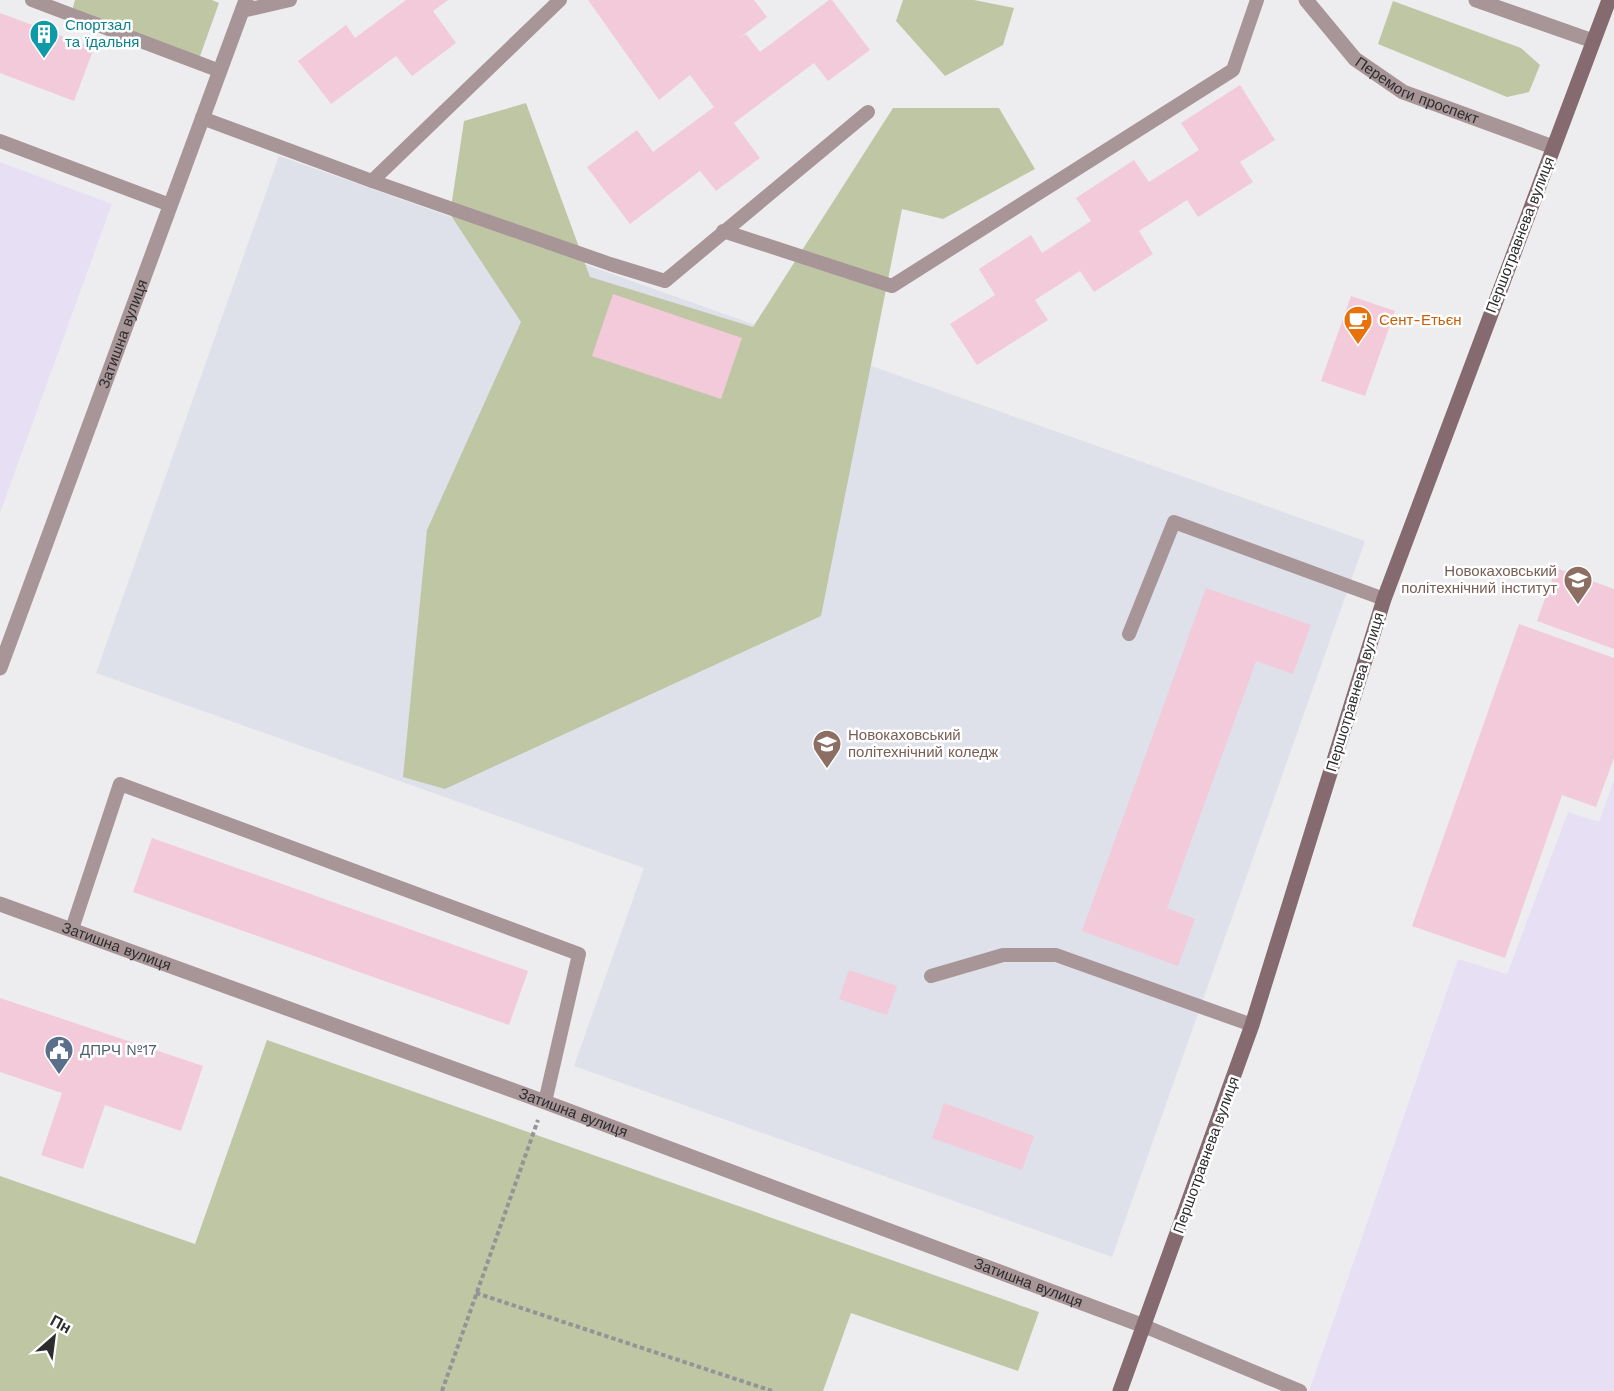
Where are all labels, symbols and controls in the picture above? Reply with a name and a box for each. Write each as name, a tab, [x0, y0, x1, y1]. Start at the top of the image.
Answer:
place label: Спортзал та їдальня	[65, 16, 139, 51]
building icon: Спортзал та їдальня	[28, 18, 60, 60]
street label: Перемоги проспект	[1352, 53, 1481, 128]
street label: Першотравнева вулиця	[1482, 154, 1558, 316]
street label: Затишна вулиця	[95, 277, 151, 391]
cafe icon: Сент-Етьєн	[1342, 304, 1374, 346]
place label: Сент-Етьєн	[1379, 311, 1462, 329]
place label: Новокаховський політехнічний інститут	[1401, 562, 1557, 597]
school or university icon: Новокаховський політехнічний інститут	[1562, 564, 1594, 606]
street label: Першотравнева вулиця	[1322, 610, 1388, 774]
place label: Новокаховський політехнічний коледж	[848, 726, 998, 761]
school or university icon: Новокаховський політехнічний коледж	[811, 728, 843, 770]
street label: Затишна вулиця	[60, 918, 174, 974]
public building icon: ДПРЧ №17	[43, 1034, 75, 1076]
place label: ДПРЧ №17	[80, 1041, 157, 1059]
street label: Першотравнева вулиця	[1169, 1074, 1243, 1236]
street label: Затишна вулиця	[516, 1084, 630, 1141]
street label: Затишна вулиця	[972, 1254, 1085, 1311]
north arrow	[24, 1307, 84, 1367]
text: Пн	[47, 1311, 75, 1338]

